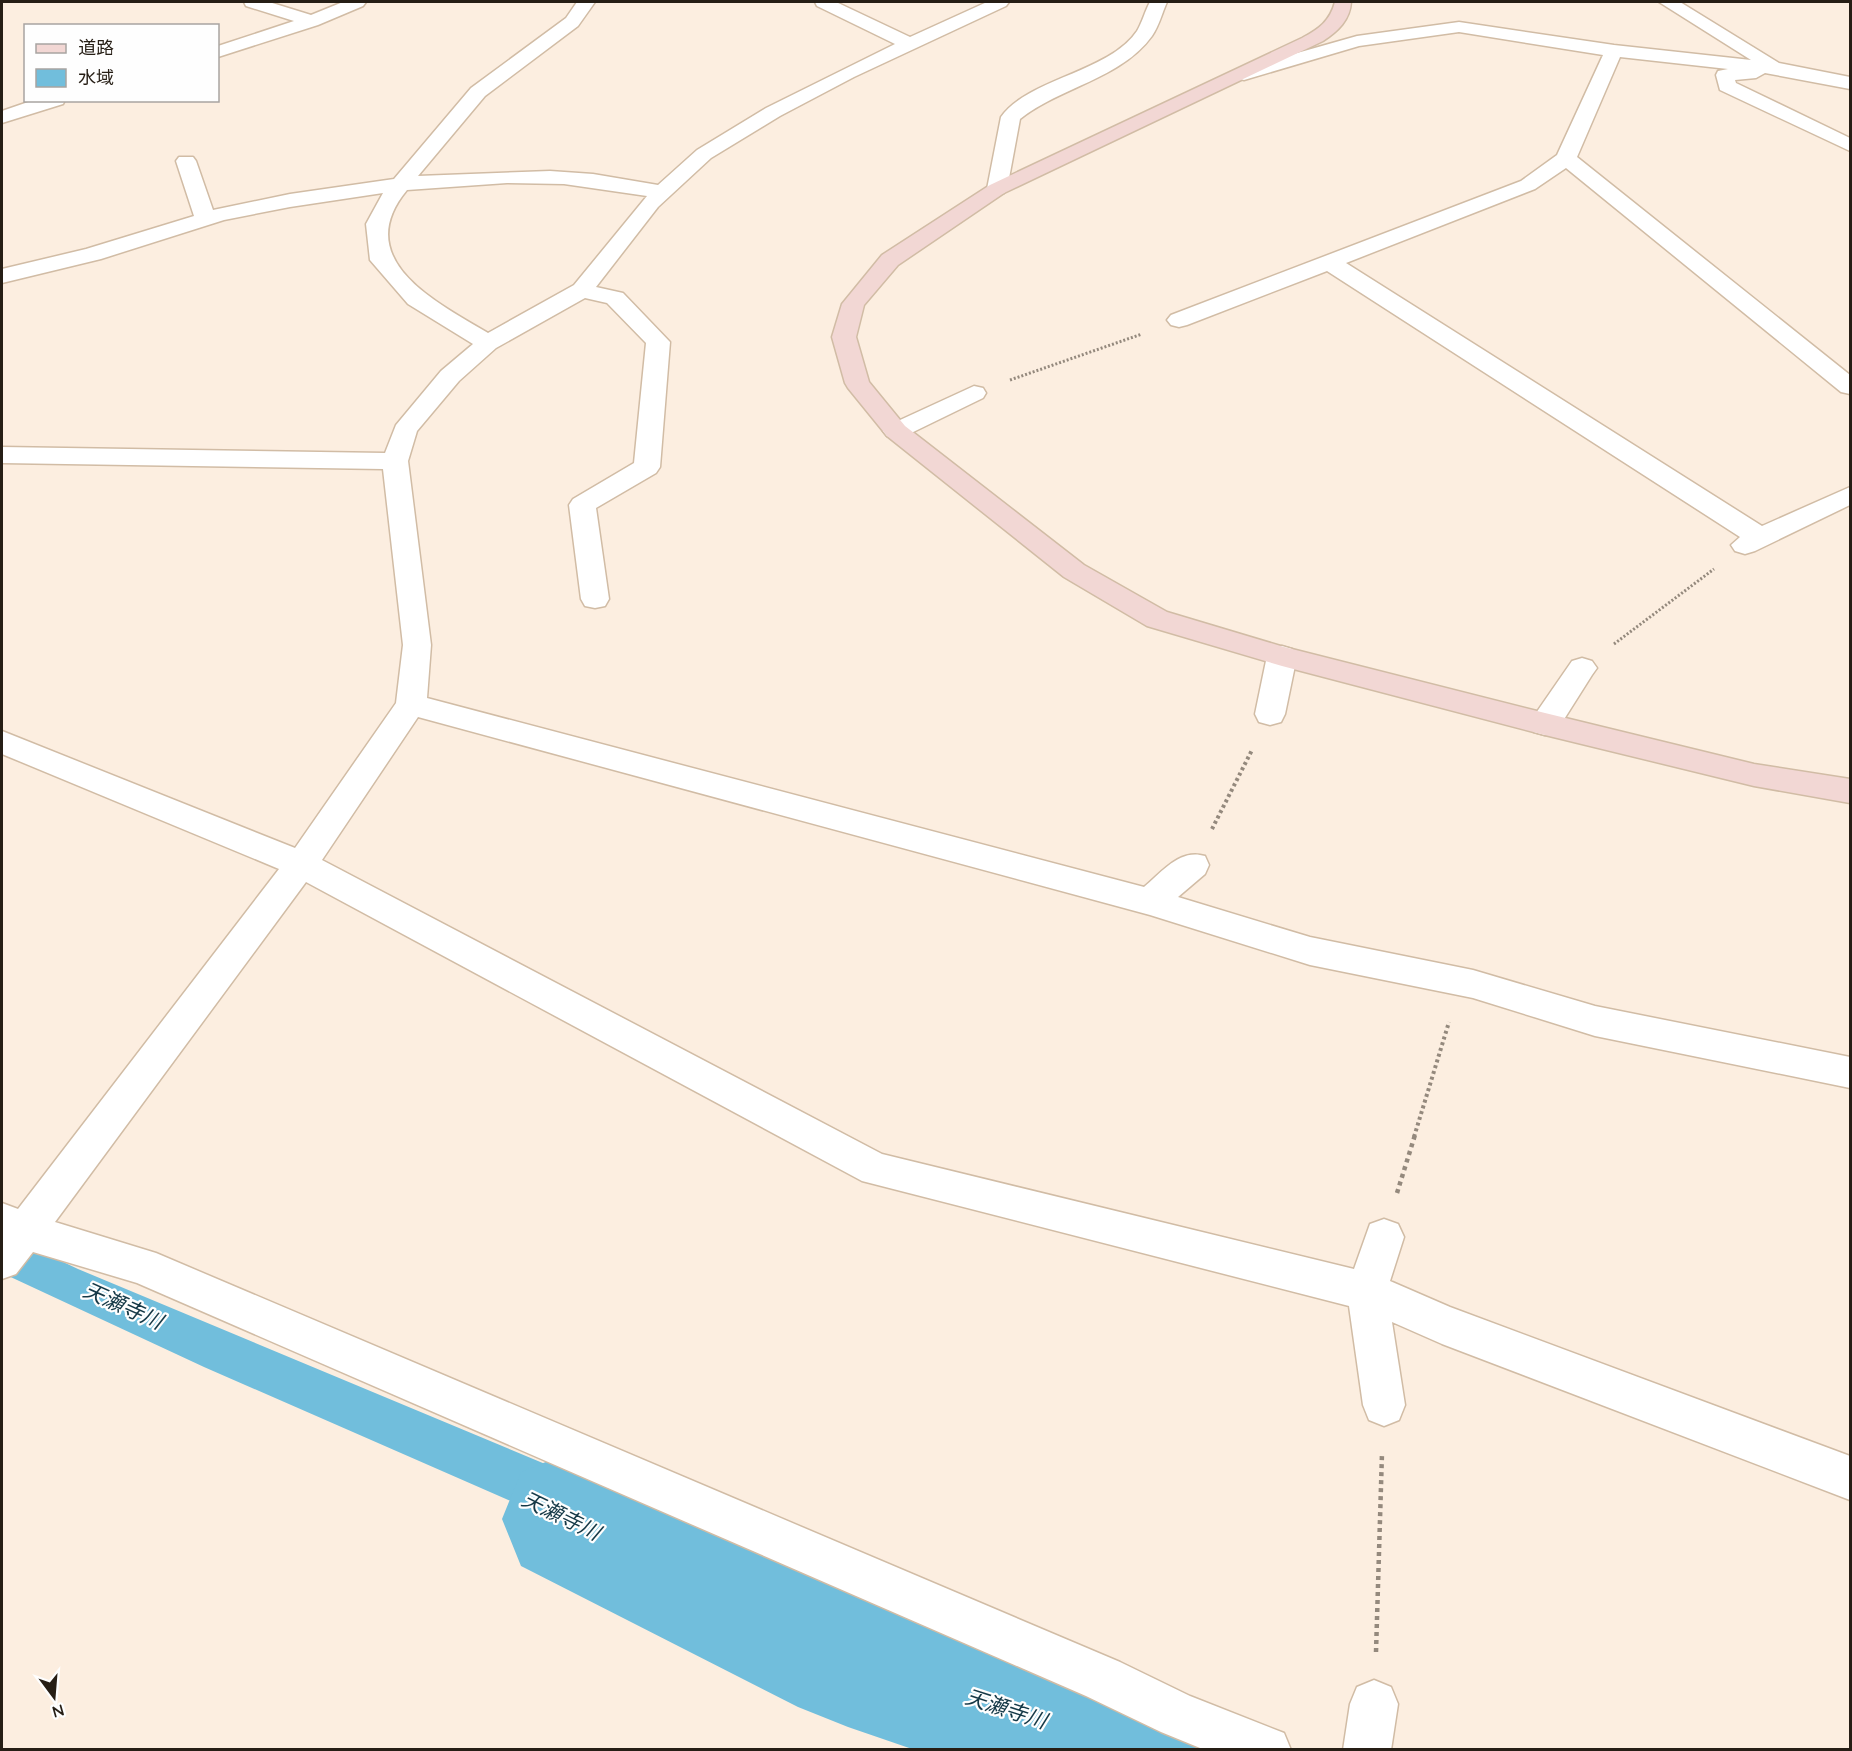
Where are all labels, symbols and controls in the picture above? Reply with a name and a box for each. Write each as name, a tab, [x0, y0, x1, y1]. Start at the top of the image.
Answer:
legend	[24, 24, 219, 102]
text: 道路	[78, 36, 114, 59]
text: 水域	[78, 66, 114, 89]
water label: 天瀬寺川	[80, 1276, 169, 1335]
water label: 天瀬寺川	[518, 1485, 607, 1546]
north arrow	[24, 1667, 84, 1727]
water label: 天瀬寺川	[962, 1683, 1052, 1734]
text: N	[50, 1700, 67, 1723]

